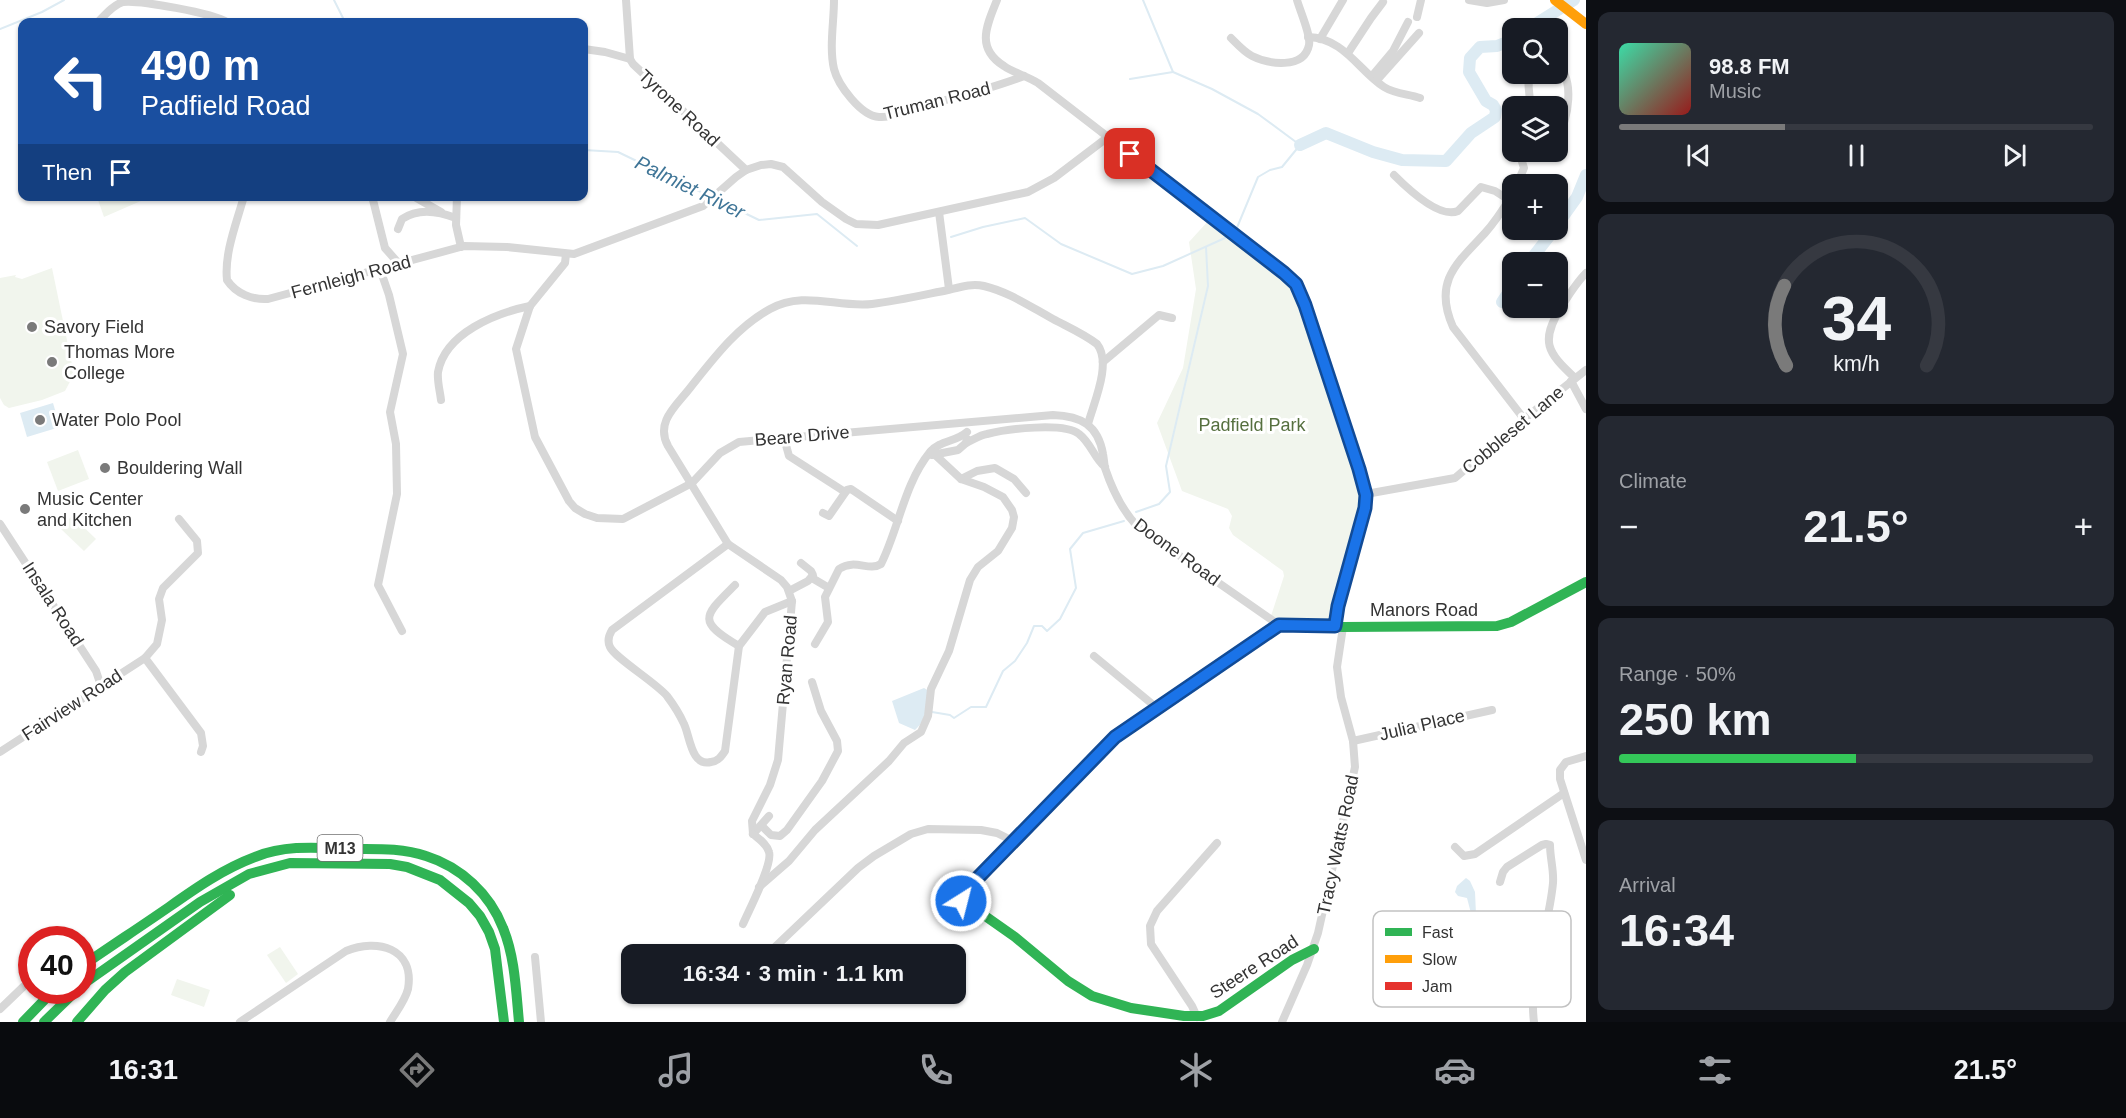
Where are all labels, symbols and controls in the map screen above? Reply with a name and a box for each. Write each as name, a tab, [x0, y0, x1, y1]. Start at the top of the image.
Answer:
map controls	[1502, 18, 1568, 318]
button: search	[1502, 18, 1568, 84]
icon: left	[42, 42, 120, 120]
text: 490 m	[141, 42, 260, 89]
text: 98.8 FM	[1709, 54, 1790, 79]
street label: Tyrone Road	[634, 66, 724, 150]
street label: Truman Road	[882, 78, 992, 124]
text: Music	[1709, 80, 1761, 102]
text: Padfield Road	[141, 91, 311, 121]
button: layers	[1502, 96, 1568, 162]
pin	[1104, 128, 1155, 179]
icon: arrive	[1113, 137, 1146, 170]
icon: previous	[1682, 139, 1715, 172]
icon: pause	[1840, 139, 1873, 172]
icon: next	[1998, 139, 2031, 172]
water label: Palmiet River	[632, 151, 749, 224]
icon: arrive	[104, 156, 137, 189]
text: Then	[42, 160, 92, 185]
button: +	[1502, 174, 1568, 240]
street label: Fernleigh Road	[289, 251, 413, 303]
button: −	[1502, 252, 1568, 318]
text: 34	[1821, 284, 1891, 353]
place label: Savory Field	[44, 317, 144, 337]
marker: Savory Field	[25, 320, 39, 334]
place label: Thomas More College	[64, 342, 175, 383]
text: km/h	[1833, 352, 1879, 376]
marker: Thomas More College	[45, 355, 59, 369]
street label: Cobbleset Lane	[1458, 382, 1568, 478]
place label: Water Polo Pool	[52, 410, 181, 430]
marker: Water Polo Pool	[33, 413, 47, 427]
park label: Padfield Park	[1198, 415, 1307, 435]
street label: Beare Drive	[754, 422, 850, 450]
place label: Bouldering Wall	[117, 458, 242, 478]
marker: Bouldering Wall	[98, 461, 112, 475]
text: Climate	[1619, 470, 1687, 492]
place label: Music Center and Kitchen	[37, 489, 143, 530]
text: 21.5°	[1803, 501, 1909, 552]
marker: Music Center and Kitchen	[18, 502, 32, 516]
text: −	[1619, 508, 1638, 545]
text: +	[2074, 508, 2093, 545]
street label: Doone Road	[1130, 514, 1224, 590]
street label: Insala Road	[18, 558, 88, 650]
street label: Manors Road	[1370, 600, 1478, 620]
street label: Ryan Road	[773, 614, 801, 706]
text: Range · 50%	[1619, 663, 1736, 685]
street label: Fairview Road	[18, 665, 126, 745]
text: 250 km	[1619, 694, 1772, 745]
street label: Julia Place	[1377, 705, 1467, 745]
street label: Tracy Watts Road	[1313, 773, 1363, 917]
road number: M13	[318, 835, 362, 861]
position arrow	[929, 869, 993, 933]
text: Arrival	[1619, 874, 1676, 896]
text: 16:34	[1619, 905, 1734, 956]
legend	[1373, 911, 1571, 1007]
text: Fast	[1422, 924, 1454, 941]
speed limit sign: 40	[18, 926, 96, 1004]
street label: Steere Road	[1206, 931, 1302, 1003]
text: Slow	[1422, 951, 1457, 968]
text: 16:34 · 3 min · 1.1 km	[683, 961, 904, 986]
text: Jam	[1422, 978, 1452, 995]
icon: directions	[396, 1049, 438, 1091]
icon: music	[655, 1049, 697, 1091]
icon: phone	[915, 1049, 957, 1091]
icon: climate	[1175, 1049, 1217, 1091]
icon: car	[1434, 1049, 1476, 1091]
icon: filters	[1694, 1049, 1736, 1091]
text: 16:31	[109, 1055, 178, 1085]
text: 21.5°	[1954, 1055, 2017, 1085]

